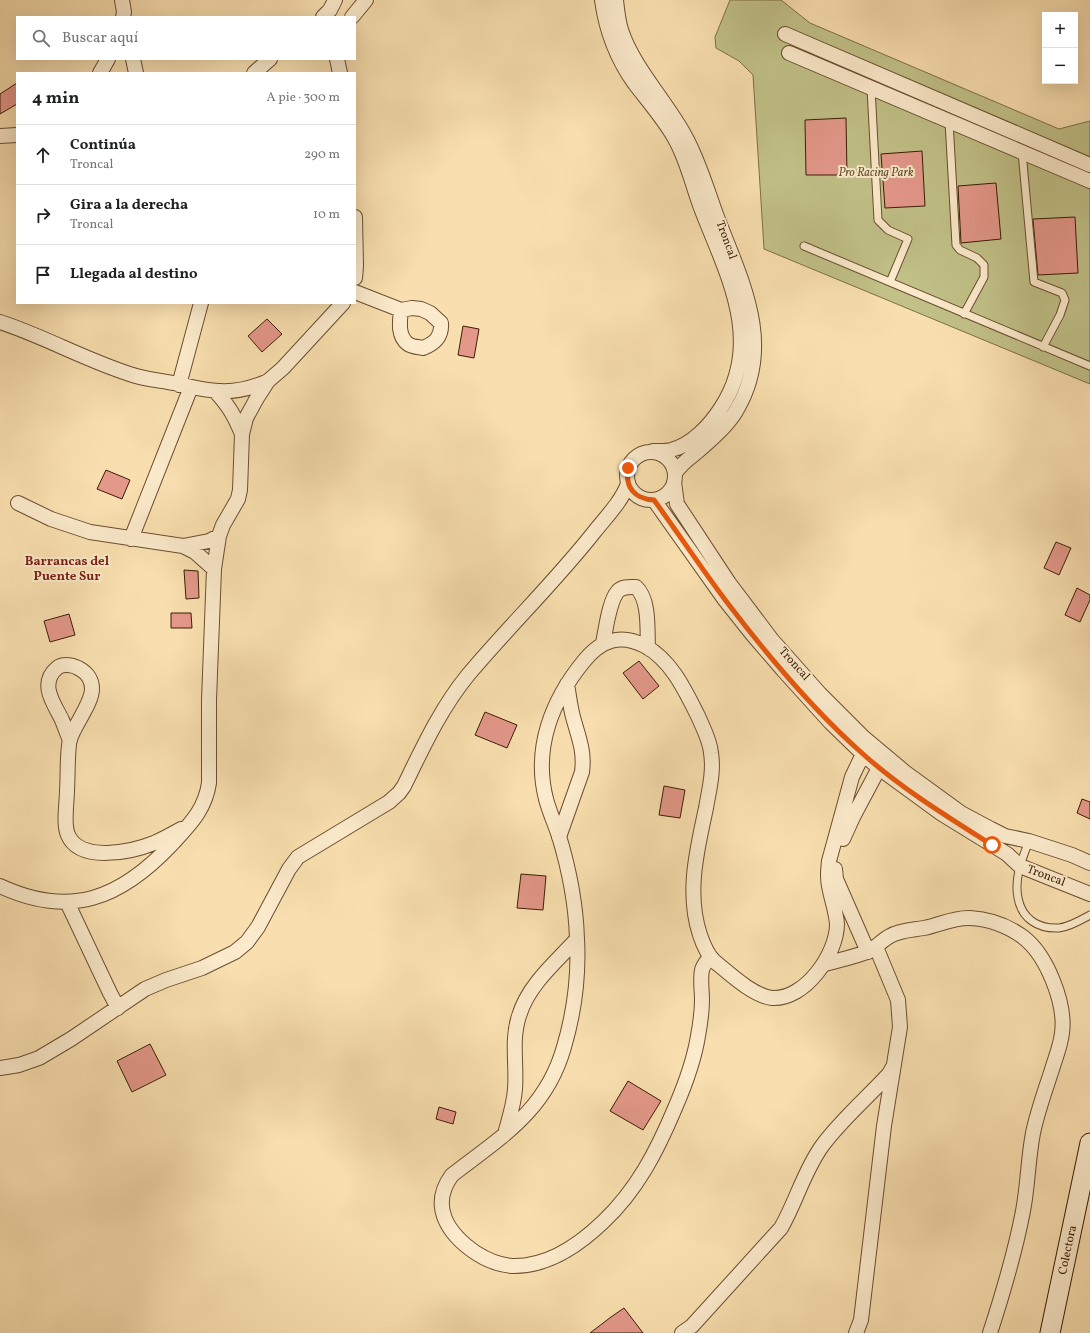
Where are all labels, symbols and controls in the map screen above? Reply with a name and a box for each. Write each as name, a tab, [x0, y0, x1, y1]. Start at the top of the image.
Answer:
map controls	[1042, 12, 1078, 84]
button: +	[1042, 12, 1078, 48]
search box	[16, 16, 356, 60]
icon: search	[30, 27, 52, 49]
text: Buscar aquí	[62, 28, 138, 49]
button: −	[1042, 48, 1078, 84]
text: 4 min	[32, 87, 79, 110]
text: A pie · 300 m	[267, 89, 340, 107]
text: Continúa	[70, 135, 136, 156]
icon: ahead	[32, 144, 54, 166]
text: 290 m	[304, 146, 340, 164]
text: Troncal	[70, 156, 113, 174]
park label: Pro Racing Park	[838, 165, 914, 181]
text: Gira a la derecha	[70, 195, 188, 216]
icon: right	[32, 204, 54, 226]
text: 10 m	[313, 206, 340, 224]
text: Troncal	[70, 216, 113, 234]
street label: Troncal	[712, 218, 741, 262]
icon: arrive	[32, 264, 54, 286]
text: Llegada al destino	[70, 264, 198, 285]
route end	[619, 459, 637, 477]
district label: Barrancas del Puente Sur	[25, 553, 110, 586]
street label: Troncal	[775, 644, 814, 685]
route start	[983, 836, 1001, 854]
street label: Troncal	[1024, 861, 1068, 891]
street label: Colectora	[1055, 1224, 1081, 1276]

